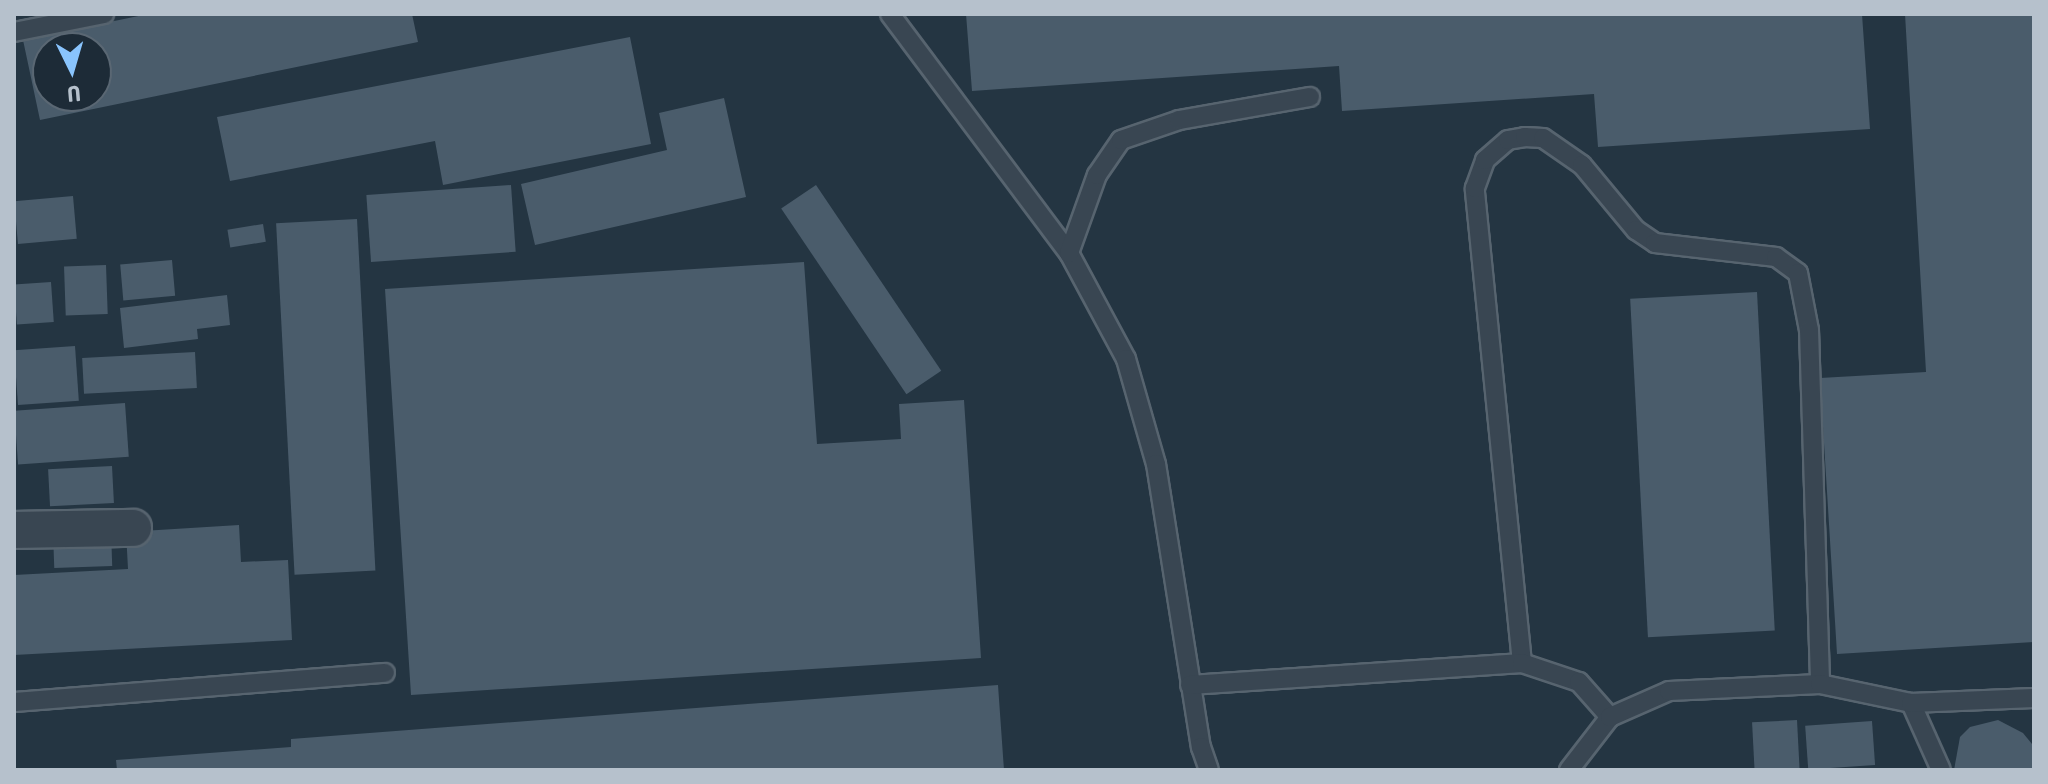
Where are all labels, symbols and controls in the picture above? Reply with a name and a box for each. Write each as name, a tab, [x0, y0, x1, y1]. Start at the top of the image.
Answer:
north arrow	[32, 32, 112, 112]
text: U	[66, 80, 82, 107]

